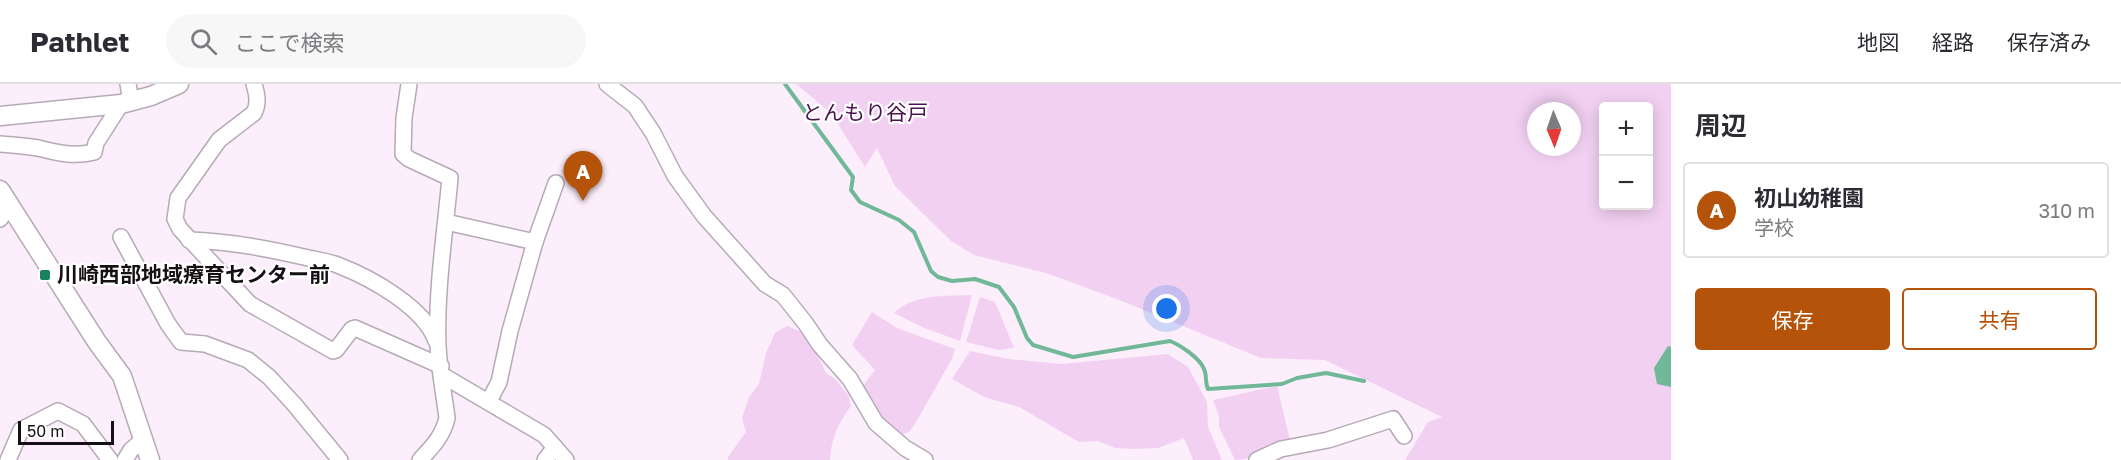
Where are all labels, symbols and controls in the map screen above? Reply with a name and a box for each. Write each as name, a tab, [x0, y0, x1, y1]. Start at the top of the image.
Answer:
search box	[166, 14, 586, 68]
text: Pathlet	[30, 25, 130, 58]
icon: search	[187, 25, 220, 58]
text: ここで検索	[235, 29, 345, 56]
text: 地図	[1857, 29, 1899, 55]
text: 経路	[1932, 29, 1974, 55]
text: 保存済み	[2007, 29, 2091, 55]
park label: とんもり谷戸	[802, 99, 928, 125]
north arrow	[1527, 102, 1581, 156]
map controls	[1599, 102, 1653, 210]
button: +	[1599, 102, 1653, 156]
text: 周辺	[1695, 110, 1747, 141]
pin: A	[564, 152, 602, 201]
button: −	[1599, 156, 1653, 210]
text: 初山幼稚園	[1754, 184, 1864, 211]
text: A	[1709, 198, 1724, 222]
text: 310 m	[2039, 198, 2095, 222]
text: 学校	[1754, 215, 1794, 239]
place label: 川崎西部地域療育センター前	[57, 261, 330, 287]
marker: 川崎西部地域療育センター前	[38, 268, 52, 282]
button: 保存	[1695, 288, 1890, 350]
button: 共有	[1902, 288, 2097, 350]
your location	[1152, 294, 1181, 323]
scale bar	[18, 418, 114, 446]
text: 50 m	[27, 421, 64, 441]

